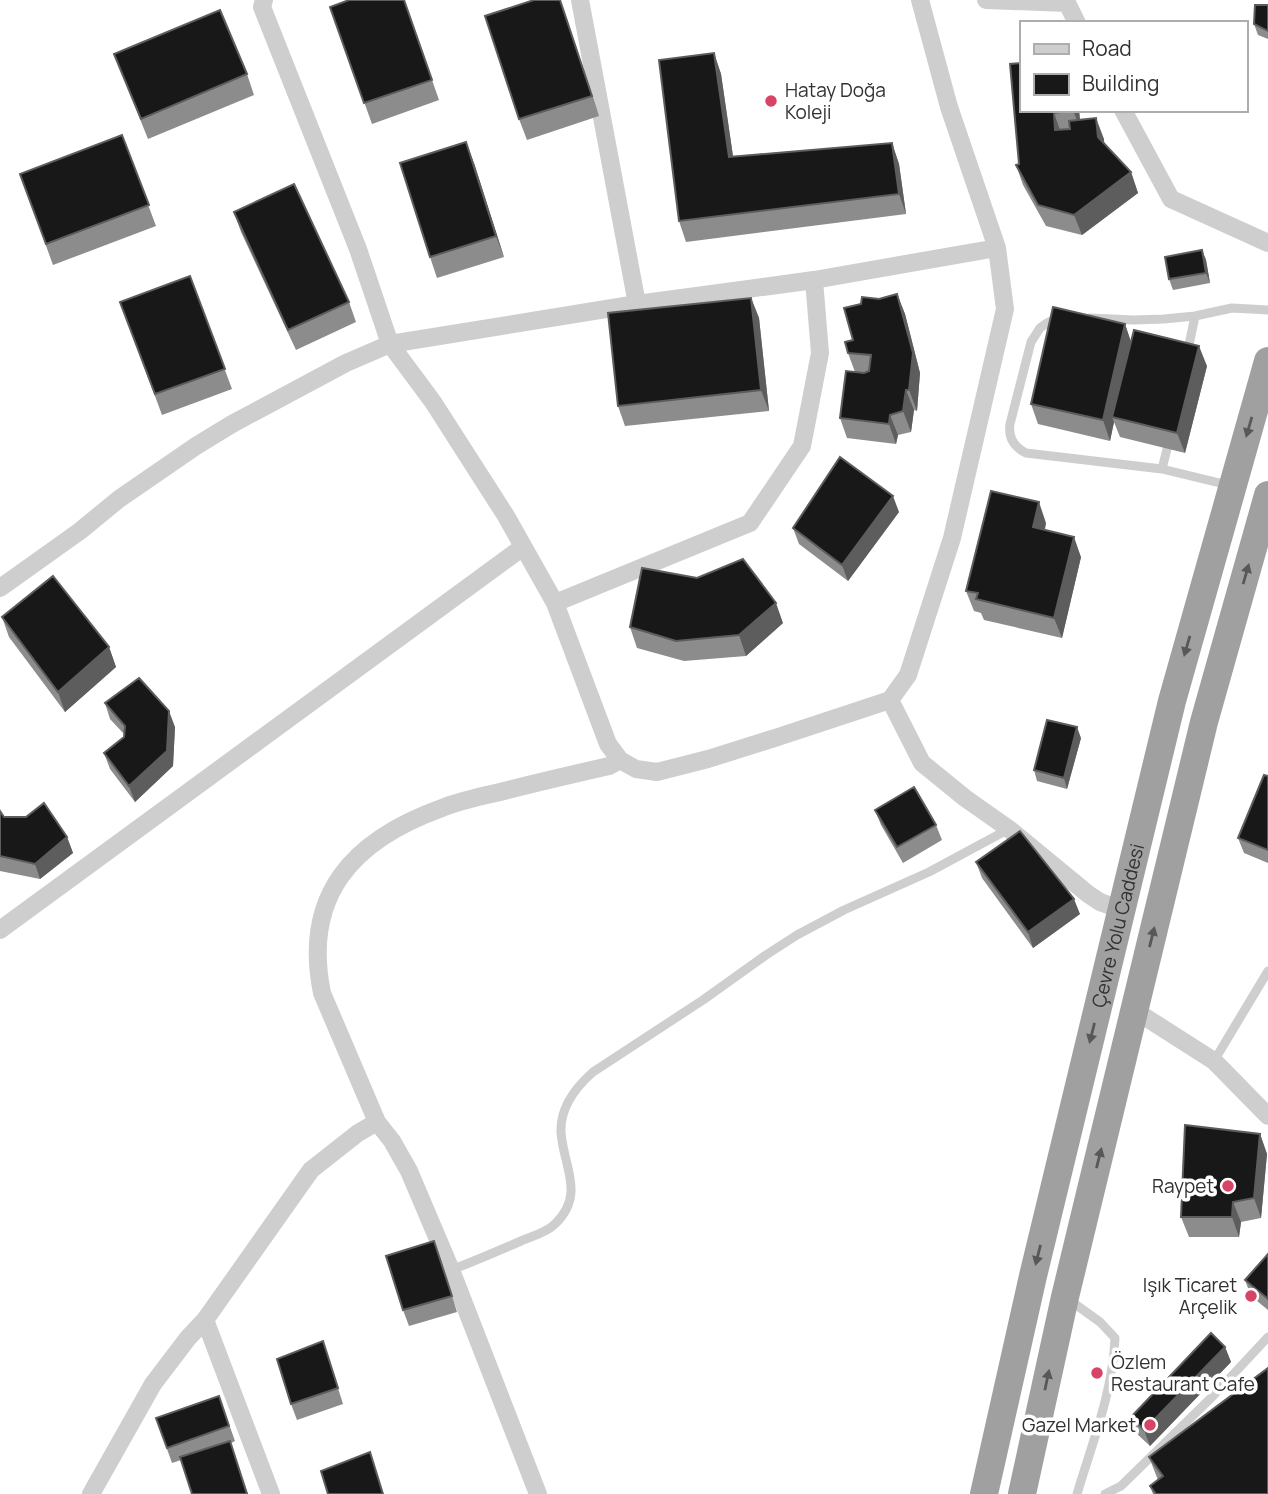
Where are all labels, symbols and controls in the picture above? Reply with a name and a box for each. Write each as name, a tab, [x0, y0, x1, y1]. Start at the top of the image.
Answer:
legend	[1020, 21, 1247, 112]
text: Road	[1082, 34, 1132, 62]
text: Building	[1082, 69, 1159, 97]
place label: Hatay Doğa Koleji	[785, 77, 886, 125]
marker: Hatay Doğa Koleji	[763, 93, 779, 109]
one-way arrow	[1244, 417, 1254, 438]
one-way arrow	[1241, 563, 1251, 584]
one-way arrow	[1182, 636, 1192, 657]
street label: Çevre Yolu Caddesi	[1085, 841, 1150, 1010]
one-way arrow	[1147, 926, 1158, 948]
one-way arrow	[1086, 1022, 1097, 1044]
one-way arrow	[1094, 1147, 1105, 1169]
place label: Raypet	[1152, 1173, 1214, 1199]
marker: Raypet	[1220, 1178, 1236, 1194]
one-way arrow	[1033, 1244, 1044, 1266]
place label: Işık Ticaret Arçelik	[1143, 1272, 1238, 1320]
marker: Işık Ticaret Arçelik	[1243, 1288, 1259, 1304]
place label: Özlem Restaurant Cafe	[1111, 1349, 1255, 1397]
marker: Özlem Restaurant Cafe	[1089, 1365, 1105, 1381]
one-way arrow	[1042, 1368, 1053, 1390]
place label: Gazel Market	[1022, 1412, 1136, 1438]
marker: Gazel Market	[1142, 1417, 1158, 1433]

